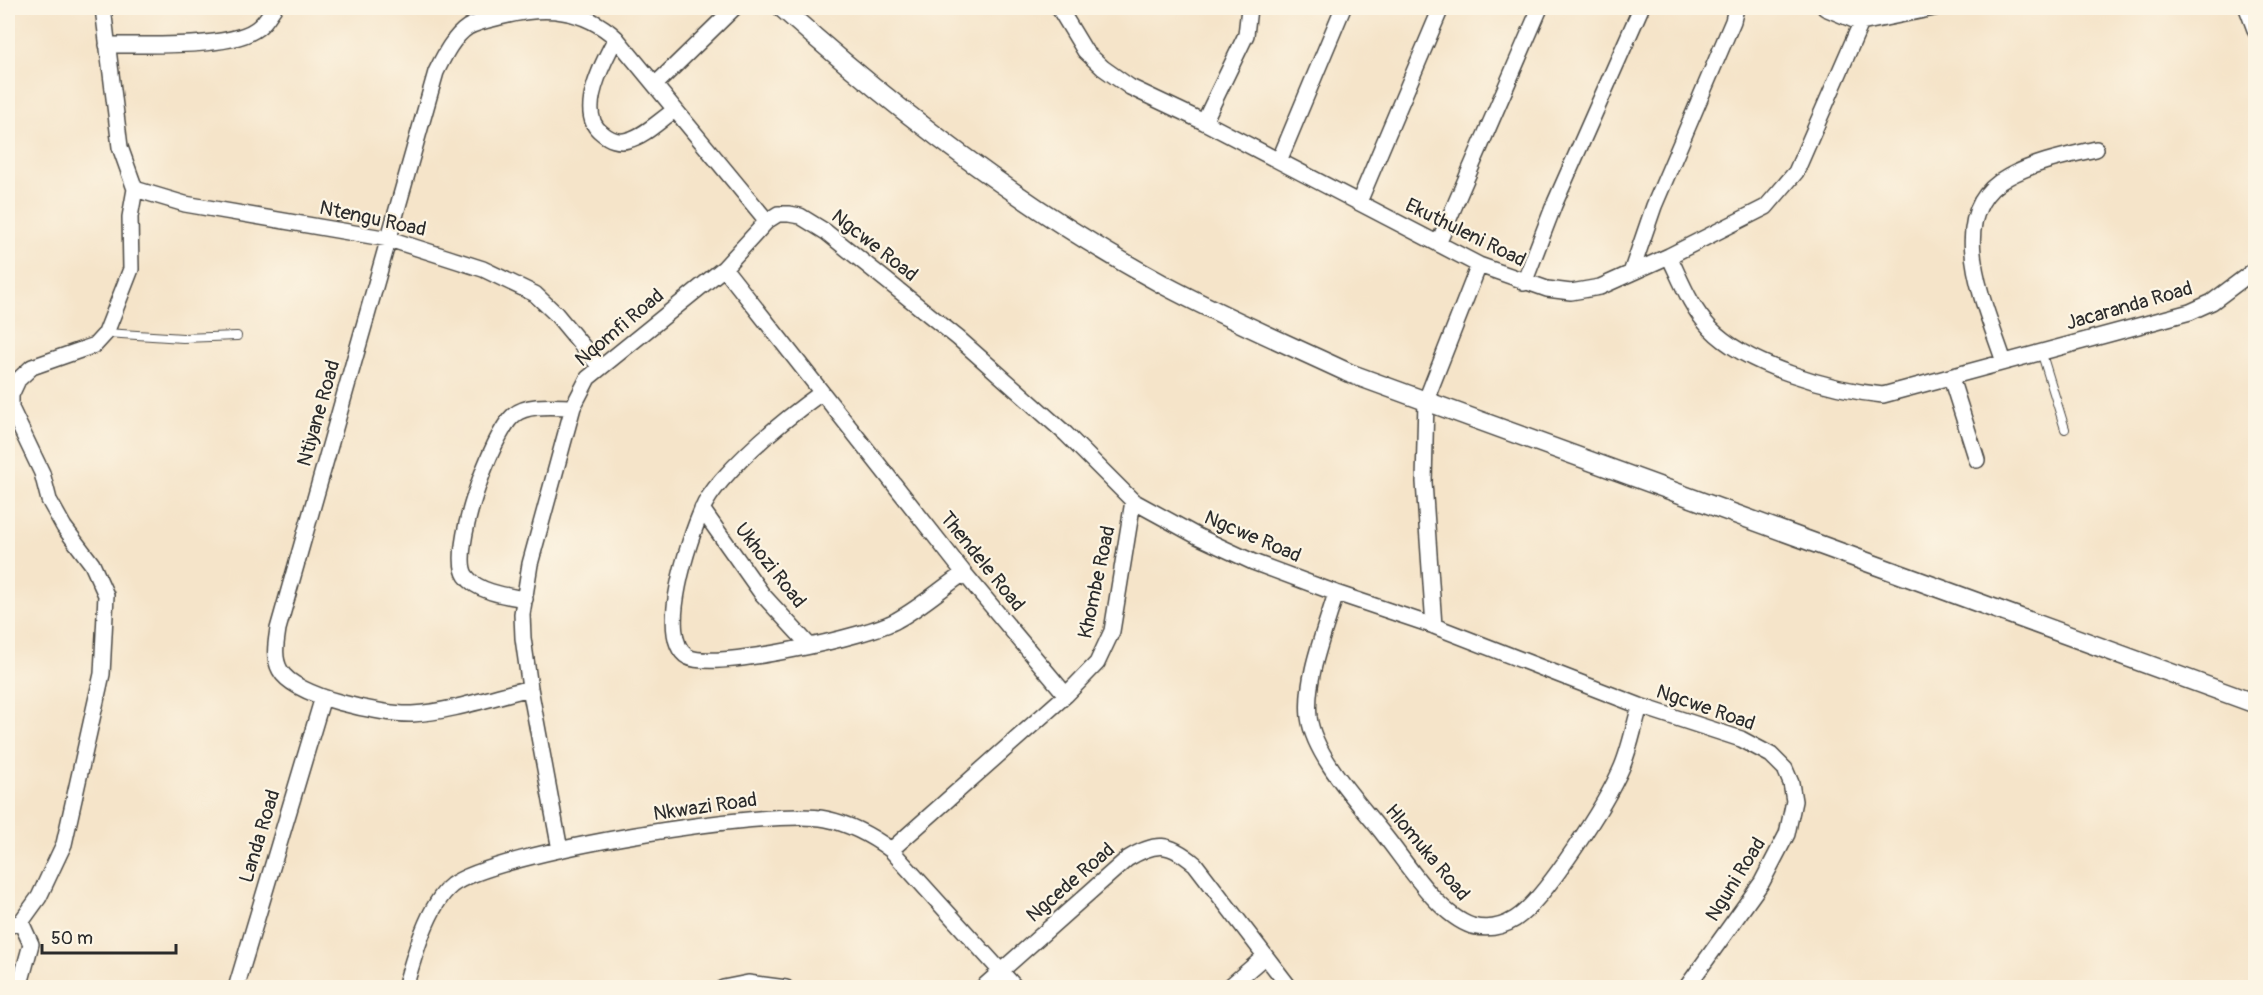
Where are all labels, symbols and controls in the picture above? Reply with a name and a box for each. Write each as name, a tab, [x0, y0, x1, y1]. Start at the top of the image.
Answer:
street label: Ekuthuleni Road	[1401, 192, 1530, 272]
street label: Ntengu Road	[317, 195, 428, 242]
street label: Ngcwe Road	[826, 204, 923, 287]
street label: Jacaranda Road	[2063, 275, 2195, 335]
street label: Nqomfi Road	[570, 283, 669, 372]
street label: Ntiyane Road	[291, 357, 346, 469]
street label: Ngcwe Road	[1201, 505, 1305, 568]
street label: Thendele Road	[935, 506, 1031, 616]
street label: Ukhozi Road	[730, 518, 812, 613]
street label: Khombe Road	[1072, 523, 1121, 641]
street label: Ngcwe Road	[1653, 679, 1759, 736]
street label: Landa Road	[233, 787, 285, 886]
street label: Nkwazi Road	[652, 787, 759, 826]
street label: Hlomuka Road	[1380, 799, 1475, 906]
street label: Nguni Road	[1700, 833, 1771, 926]
street label: Ngcede Road	[1021, 837, 1120, 928]
scale bar	[42, 917, 176, 955]
text: 50 m	[51, 927, 93, 950]

